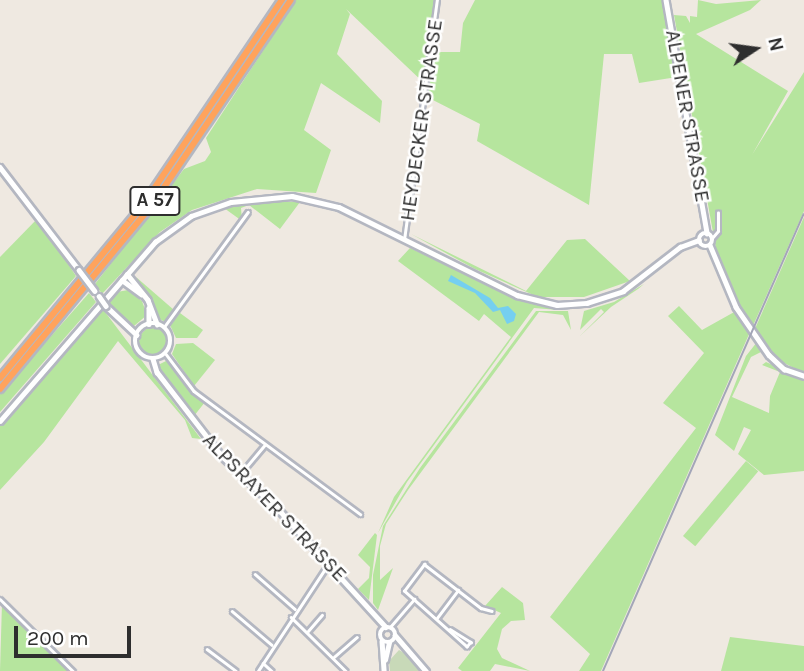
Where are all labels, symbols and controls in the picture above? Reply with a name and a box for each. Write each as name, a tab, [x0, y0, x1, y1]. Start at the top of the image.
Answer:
north arrow	[720, 14, 790, 84]
street label: HEYDECKER STRASSE	[394, 17, 448, 223]
street label: ALPENER STRASSE	[660, 28, 716, 204]
text: N	[763, 35, 788, 53]
road number: A 57	[129, 186, 181, 216]
street label: ALPSRAYER STRASSE	[197, 427, 353, 587]
scale bar	[18, 612, 135, 656]
text: 200 m	[27, 626, 89, 650]

